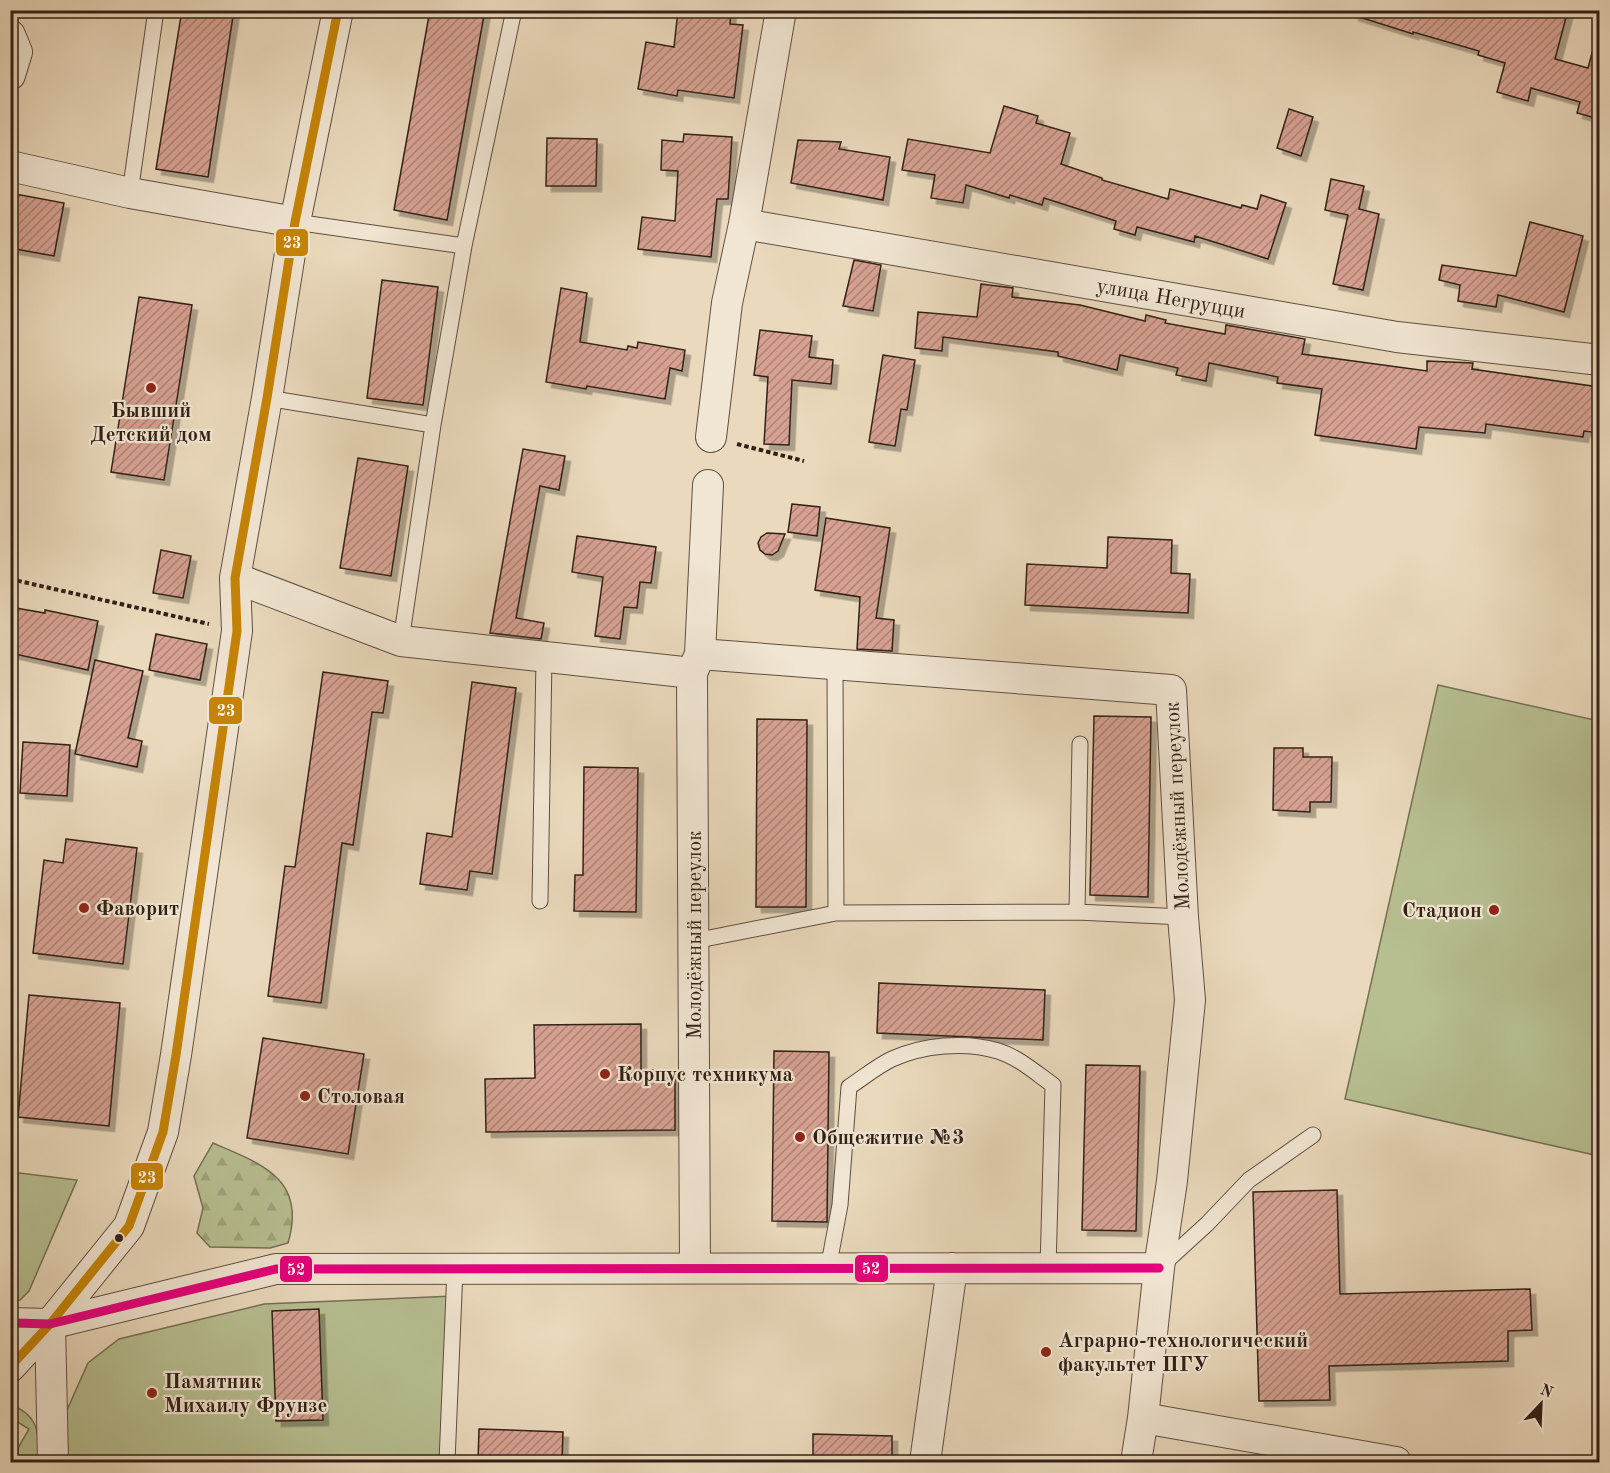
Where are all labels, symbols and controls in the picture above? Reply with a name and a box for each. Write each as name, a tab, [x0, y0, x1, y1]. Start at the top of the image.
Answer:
line badge: 23	[275, 228, 309, 257]
text: 23	[283, 236, 301, 252]
street label: улица Негруцци	[1095, 276, 1247, 323]
marker: Бывший Детский дом	[144, 381, 158, 395]
place label: Бывший Детский дом	[90, 401, 212, 446]
line badge: 23	[208, 696, 243, 725]
street label: Молодёжный переулок	[1163, 700, 1194, 911]
text: 23	[217, 704, 235, 720]
street label: Молодёжный переулок	[685, 830, 706, 1040]
place label: Фаворит	[96, 899, 179, 920]
marker: Фаворит	[77, 901, 91, 915]
place label: Стадион	[1402, 901, 1482, 922]
marker: Стадион	[1487, 903, 1501, 917]
place label: Корпус техникума	[617, 1065, 794, 1086]
marker: Корпус техникума	[598, 1067, 612, 1081]
place label: Столовая	[317, 1087, 405, 1108]
marker: Столовая	[298, 1089, 312, 1103]
place label: Общежитие №3	[812, 1128, 964, 1149]
marker: Общежитие №3	[793, 1130, 807, 1144]
line badge: 23	[130, 1162, 164, 1191]
text: 23	[138, 1171, 156, 1187]
unlabelled marker	[113, 1232, 125, 1244]
line badge: 52	[854, 1254, 889, 1283]
line badge: 52	[279, 1255, 313, 1283]
text: 52	[862, 1262, 880, 1278]
text: 52	[287, 1263, 305, 1279]
place label: Аграрно-технологический факультет ПГУ	[1058, 1331, 1308, 1376]
marker: Аграрно-технологический факультет ПГУ	[1039, 1345, 1053, 1359]
place label: Памятник Михаилу Фрунзе	[164, 1372, 327, 1417]
north arrow	[1511, 1374, 1571, 1434]
text: N	[1537, 1382, 1556, 1402]
marker: Памятник Михаилу Фрунзе	[145, 1386, 159, 1400]

